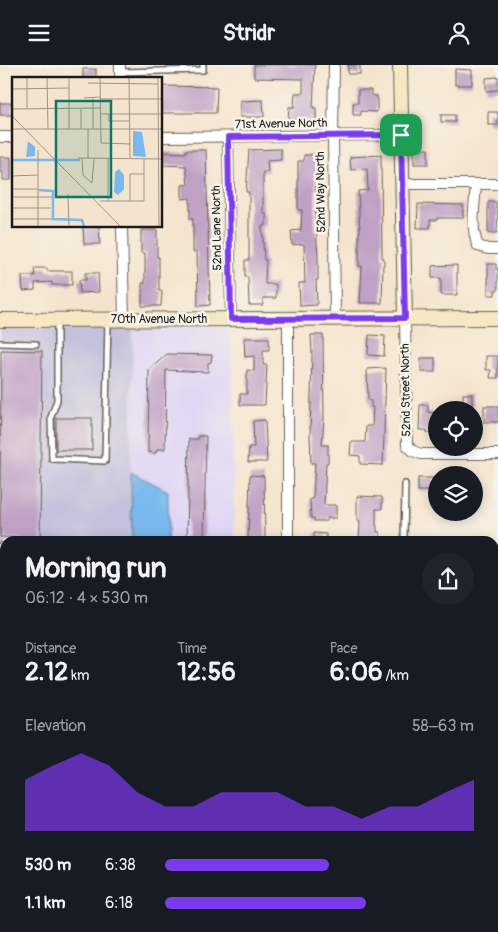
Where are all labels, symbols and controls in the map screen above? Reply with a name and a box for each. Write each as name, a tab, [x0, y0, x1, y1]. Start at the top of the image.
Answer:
icon: menu	[25, 19, 53, 47]
text: Stridr	[223, 19, 275, 47]
icon: person	[445, 19, 473, 47]
inset map	[12, 77, 162, 227]
pin	[380, 114, 422, 156]
street label: 71st Avenue North	[235, 116, 328, 132]
icon: arrive	[387, 121, 415, 149]
street label: 52nd Way North	[313, 151, 329, 233]
street label: 52nd Lane North	[209, 185, 225, 271]
street label: 70th Avenue North	[111, 312, 208, 327]
street label: 52nd Street North	[398, 343, 414, 437]
map controls	[428, 401, 483, 521]
button: locate	[428, 401, 483, 456]
button: layers	[428, 466, 483, 521]
text: Morning run	[25, 551, 167, 586]
button: share	[422, 553, 474, 605]
text: 06:12 · 4 × 530 m	[25, 588, 148, 608]
text: Distance	[25, 640, 76, 657]
text: Time	[177, 640, 207, 657]
text: Pace	[330, 640, 357, 657]
text: 2.12	[25, 657, 68, 688]
text: 12:56	[177, 657, 236, 688]
text: 6:06	[330, 657, 383, 688]
text: km	[68, 667, 90, 684]
text: /km	[383, 667, 409, 684]
text: Elevation	[25, 716, 86, 736]
text: 58–63 m	[412, 716, 474, 736]
text: 530 m	[25, 855, 71, 875]
text: 6:38	[105, 855, 136, 875]
text: 1.1 km	[25, 893, 65, 913]
text: 6:18	[105, 893, 133, 913]

